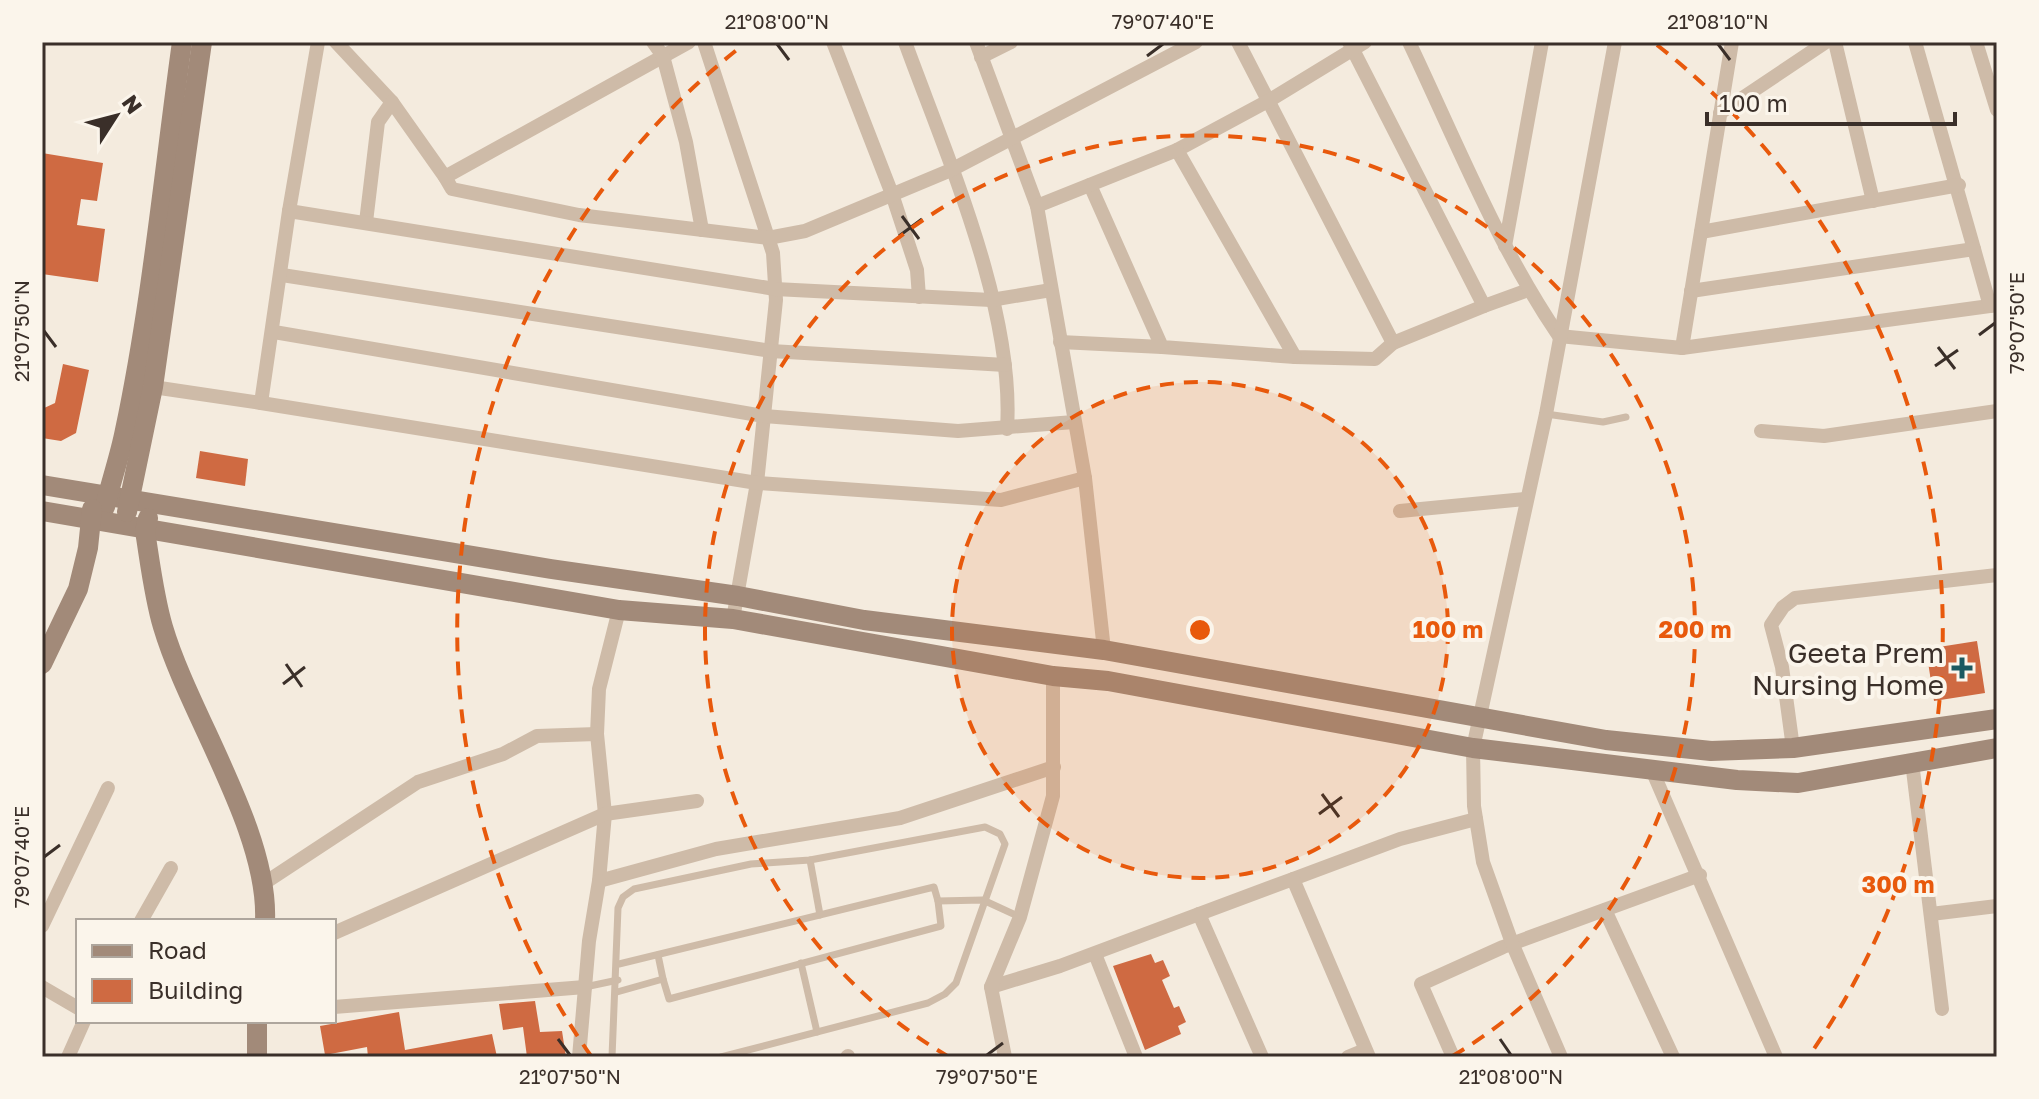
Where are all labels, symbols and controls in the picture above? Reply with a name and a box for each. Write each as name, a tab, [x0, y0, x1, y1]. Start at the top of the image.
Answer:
text: 21°08'00"N	[725, 9, 829, 33]
text: 79°07'40"E	[1112, 9, 1214, 33]
text: 21°08'10"N	[1667, 9, 1769, 33]
north arrow	[76, 76, 156, 156]
scale bar	[1707, 76, 1955, 126]
text: 100 m	[1719, 88, 1788, 117]
text: N	[117, 89, 148, 119]
text: 79°07'50"E	[2004, 272, 2028, 374]
text: 21°07'50"N	[9, 280, 33, 382]
text: 100 m	[1413, 614, 1483, 643]
text: 200 m	[1659, 614, 1731, 643]
centre of rings	[1186, 616, 1214, 644]
place label: Geeta Prem Nursing Home	[1752, 636, 1944, 701]
marker: Geeta Prem Nursing Home	[1951, 657, 1973, 679]
text: 79°07'40"E	[9, 806, 33, 908]
text: 300 m	[1862, 869, 1934, 898]
legend	[76, 919, 336, 1023]
text: Road	[148, 935, 207, 964]
text: Building	[148, 975, 243, 1004]
text: 21°07'50"N	[519, 1064, 621, 1088]
text: 79°07'50"E	[936, 1064, 1038, 1088]
text: 21°08'00"N	[1459, 1064, 1563, 1088]

